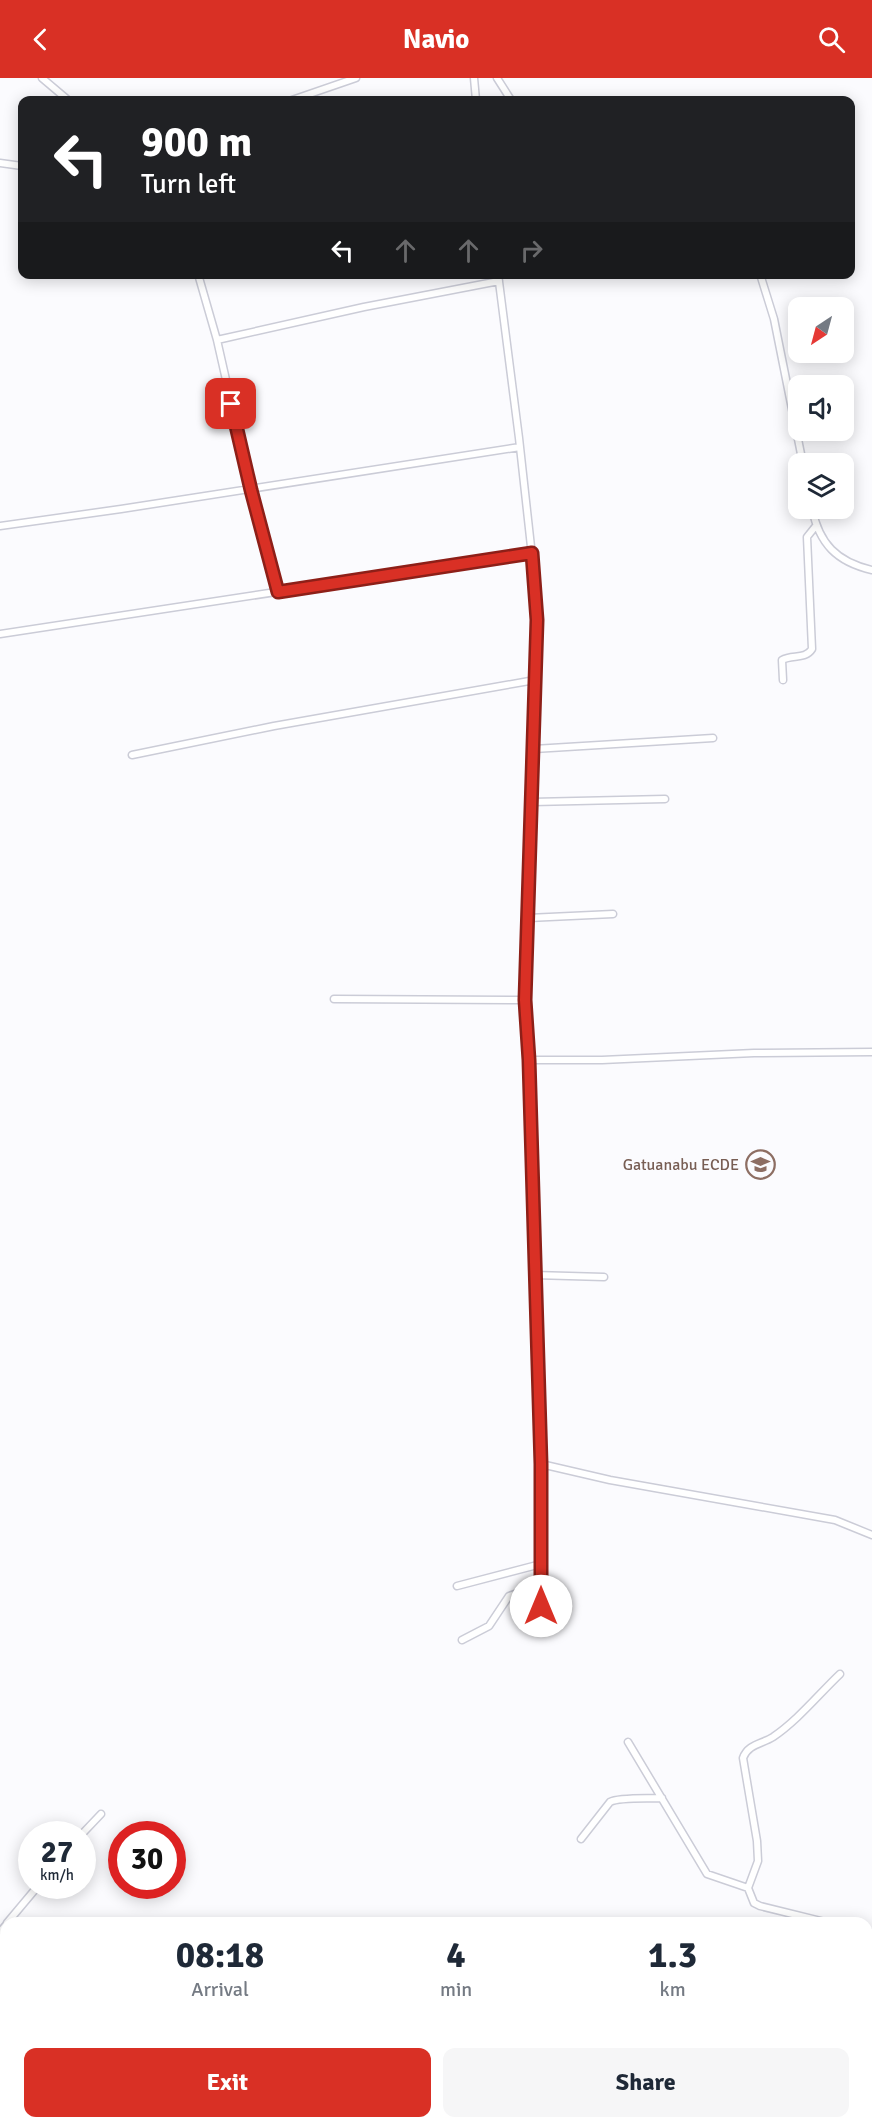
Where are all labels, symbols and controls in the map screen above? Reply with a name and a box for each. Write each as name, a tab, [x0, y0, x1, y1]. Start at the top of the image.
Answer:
icon: back	[24, 23, 57, 56]
text: Navio	[403, 23, 469, 56]
icon: search	[815, 23, 848, 56]
text: 900 m	[141, 117, 252, 168]
icon: left	[42, 120, 120, 198]
text: Turn left	[141, 168, 236, 201]
icon: left	[326, 234, 359, 267]
icon: ahead	[389, 234, 422, 267]
icon: ahead	[452, 234, 485, 267]
icon: right	[515, 234, 548, 267]
north arrow	[788, 297, 854, 363]
map controls	[788, 297, 854, 519]
button: sound	[788, 375, 854, 441]
pin	[205, 378, 256, 429]
icon: arrive	[214, 387, 247, 420]
button: layers	[788, 453, 854, 519]
school or university icon: Gatuanabu ECDE	[744, 1149, 776, 1181]
place label: Gatuanabu ECDE	[623, 1155, 739, 1175]
position arrow	[509, 1574, 573, 1638]
speed limit sign: 30	[108, 1821, 186, 1899]
text: 27	[41, 1834, 73, 1871]
text: km/h	[40, 1866, 74, 1884]
text: 08:18	[176, 1933, 264, 1978]
text: 4	[446, 1933, 466, 1978]
text: 1.3	[648, 1933, 697, 1978]
text: Arrival	[191, 1977, 249, 2002]
text: min	[440, 1977, 472, 2002]
text: km	[660, 1977, 686, 2002]
button: Exit	[24, 2048, 431, 2117]
button: Share	[443, 2048, 849, 2117]

